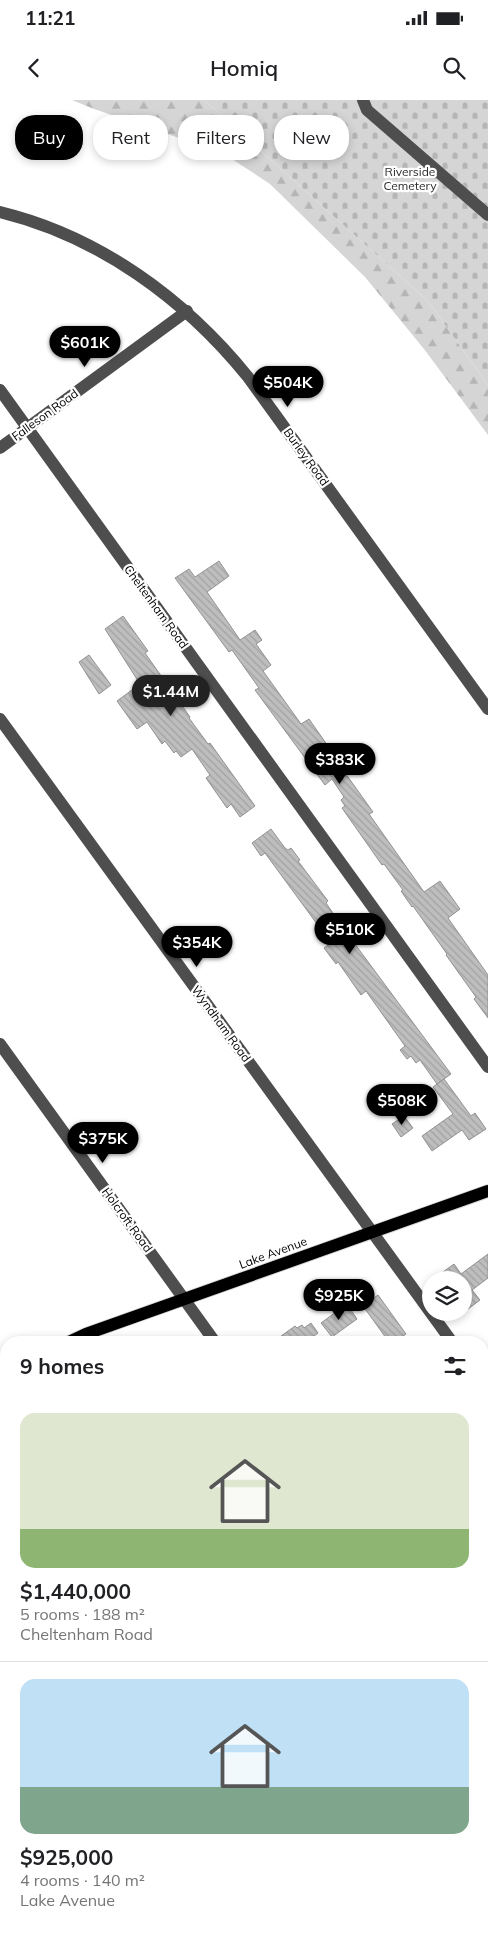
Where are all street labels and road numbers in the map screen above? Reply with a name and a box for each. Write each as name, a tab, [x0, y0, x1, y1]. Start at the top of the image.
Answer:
street label: Falleson Road	[9, 386, 81, 444]
street label: Burley Road	[280, 425, 332, 488]
street label: Cheltenham Road	[121, 562, 192, 651]
street label: Wyndham Road	[189, 983, 254, 1065]
street label: Holcroft Road	[99, 1184, 156, 1255]
street label: Lake Avenue	[237, 1233, 309, 1272]

